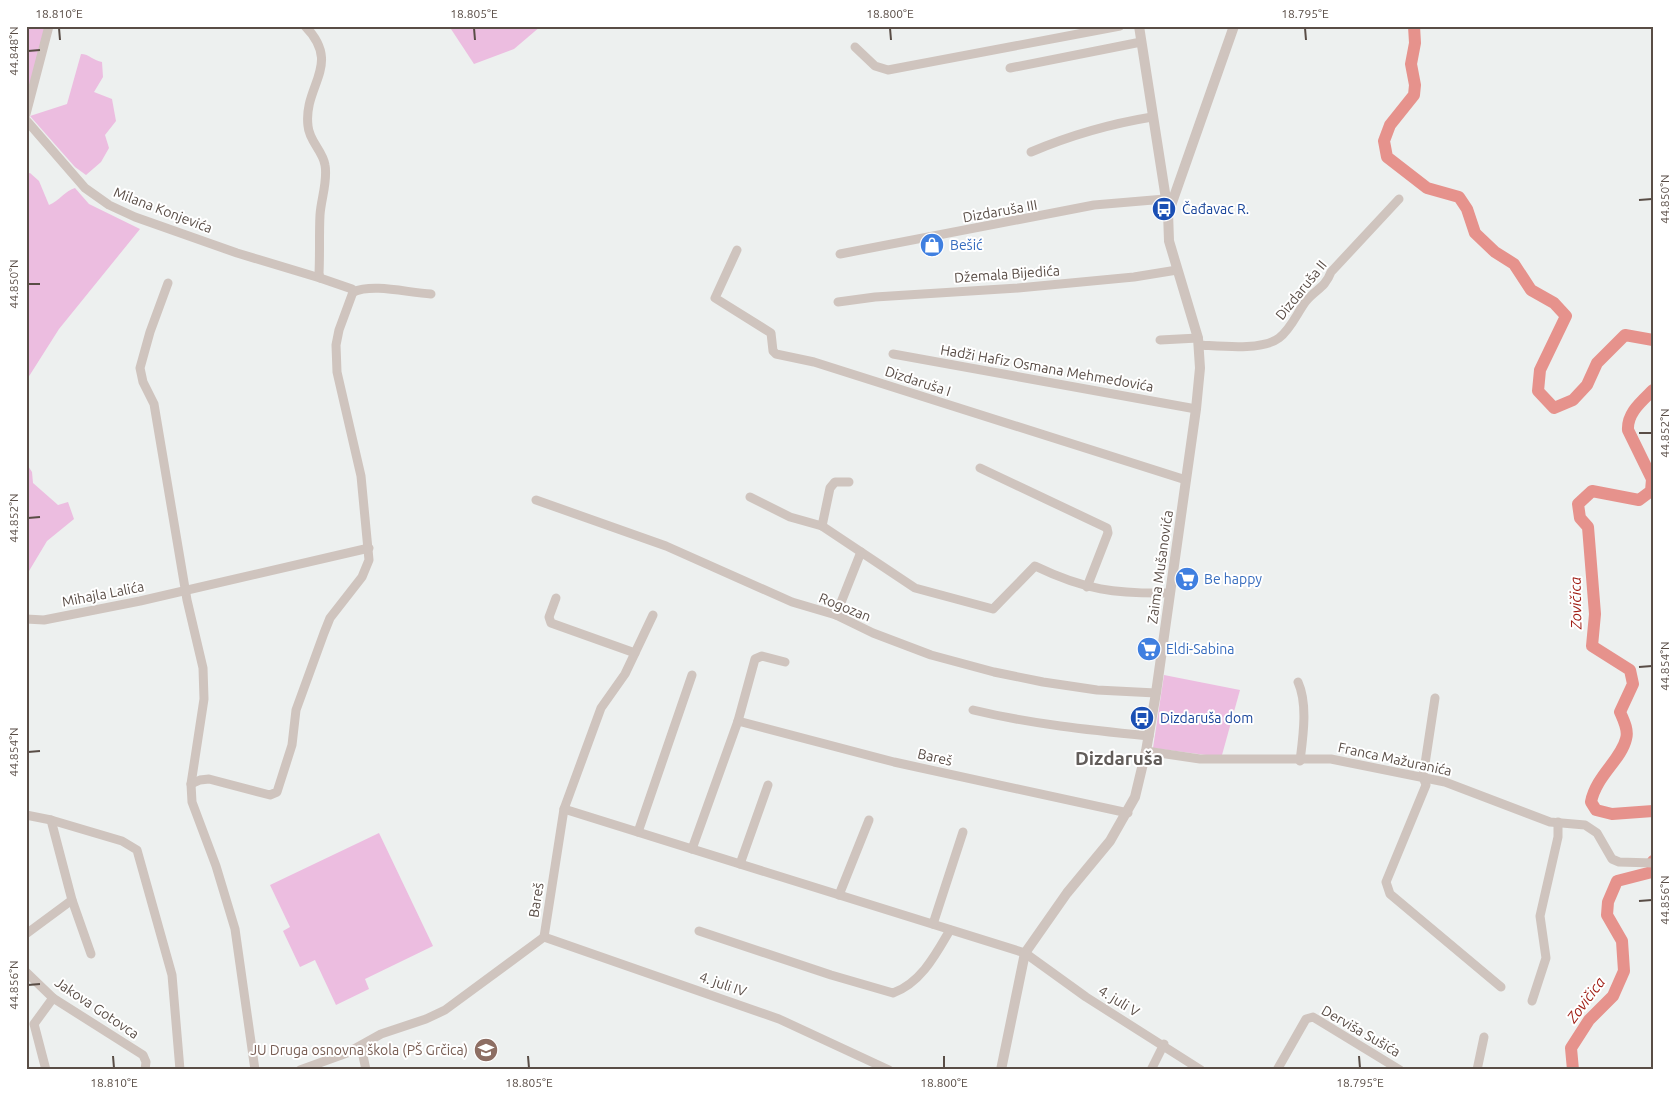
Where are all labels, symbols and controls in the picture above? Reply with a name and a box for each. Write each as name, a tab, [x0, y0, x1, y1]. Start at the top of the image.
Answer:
text: 18.810°E	[35, 7, 83, 20]
text: 18.805°E	[450, 7, 498, 20]
text: 18.800°E	[866, 7, 914, 20]
text: 18.795°E	[1281, 7, 1329, 20]
text: 44.848°N	[7, 26, 20, 76]
text: 44.850°N	[1658, 174, 1671, 224]
street label: Milana Konjevića	[111, 184, 215, 236]
bus stop icon: Čađavac R.	[1151, 196, 1177, 222]
street label: Dizdaruša III	[961, 197, 1039, 225]
place label: Čađavac R.	[1182, 200, 1249, 217]
shop icon: Bešić	[919, 232, 945, 258]
place label: Bešić	[950, 237, 983, 253]
street label: Dizdaruša II	[1272, 257, 1330, 323]
text: 44.850°N	[7, 259, 20, 309]
street label: Džemala Bijedića	[954, 262, 1060, 286]
street label: Hadži Hafiz Osmana Mehmedovića	[939, 341, 1155, 395]
street label: Dizdaruša I	[883, 363, 953, 399]
text: 44.852°N	[1658, 408, 1671, 458]
text: 44.852°N	[7, 493, 20, 543]
street label: Zaima Mušanovića	[1144, 509, 1176, 625]
supermarket icon: Be happy	[1174, 566, 1200, 592]
place label: Be happy	[1204, 571, 1262, 587]
water label: Zovičica	[1567, 577, 1584, 630]
street label: Mihajla Lalića	[61, 578, 145, 610]
street label: Rogozan	[817, 589, 873, 625]
supermarket icon: Eldi-Sabina	[1136, 636, 1162, 662]
place label: Eldi-Sabina	[1166, 641, 1235, 657]
text: 44.854°N	[1658, 641, 1671, 691]
bus stop icon: Dizdaruša dom	[1129, 705, 1155, 731]
place label: Dizdaruša dom	[1160, 710, 1253, 726]
text: 44.854°N	[7, 727, 20, 777]
street label: Franca Mažuranića	[1337, 739, 1453, 779]
street label: Bareš	[916, 745, 954, 769]
district label: Dizdaruša	[1075, 747, 1163, 769]
text: 44.856°N	[1658, 875, 1671, 925]
street label: Bareš	[525, 881, 547, 919]
text: 44.856°N	[7, 960, 20, 1010]
street label: 4. juli IV	[697, 969, 749, 1000]
street label: Jakova Gotovca	[52, 974, 142, 1042]
water label: Zovičica	[1562, 974, 1608, 1027]
street label: 4. juli V	[1096, 982, 1142, 1020]
street label: Derviša Sušića	[1319, 1002, 1403, 1060]
school or university icon: JU Druga osnovna škola (PŠ Grčica)	[473, 1037, 499, 1063]
place label: JU Druga osnovna škola (PŠ Grčica)	[250, 1041, 468, 1058]
text: 18.810°E	[90, 1076, 138, 1089]
text: 18.805°E	[505, 1076, 553, 1089]
text: 18.800°E	[920, 1076, 968, 1089]
text: 18.795°E	[1336, 1076, 1384, 1089]

